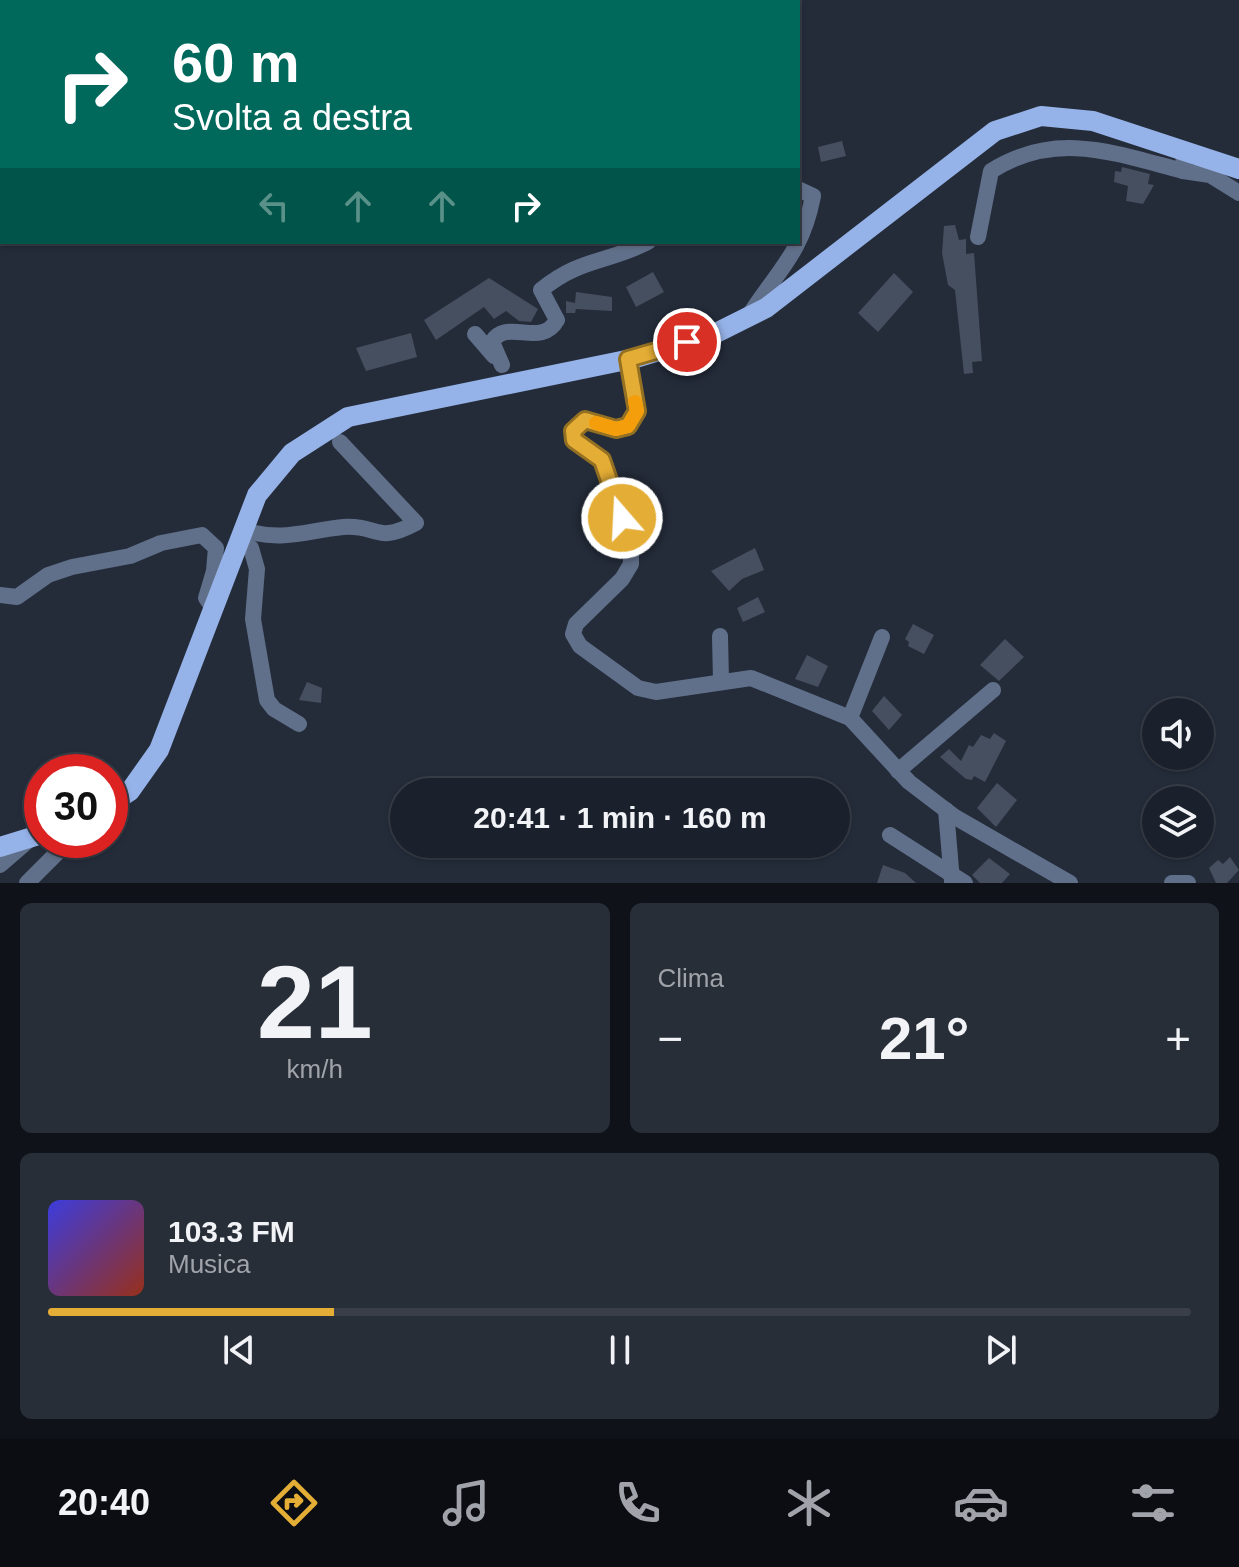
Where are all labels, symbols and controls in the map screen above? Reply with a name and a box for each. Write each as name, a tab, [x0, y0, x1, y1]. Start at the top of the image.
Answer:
text: 60 m	[172, 31, 300, 94]
icon: right	[40, 32, 144, 136]
text: Svolta a destra	[172, 97, 412, 138]
icon: left	[252, 184, 296, 228]
icon: ahead	[336, 184, 380, 228]
icon: ahead	[420, 184, 464, 228]
icon: right	[504, 184, 548, 228]
pin	[653, 308, 721, 376]
icon: arrive	[665, 320, 709, 364]
position arrow	[580, 476, 664, 560]
map controls	[1142, 698, 1214, 858]
button: sound	[1142, 698, 1214, 770]
speed limit sign: 30	[24, 754, 128, 858]
button: layers	[1142, 786, 1214, 858]
text: 20:41 · 1 min · 160 m	[473, 801, 767, 834]
text: 21	[257, 944, 373, 1060]
text: Clima	[658, 963, 724, 993]
text: 21°	[879, 1005, 970, 1072]
text: −	[658, 1014, 683, 1063]
text: +	[1165, 1014, 1191, 1063]
text: km/h	[287, 1054, 343, 1084]
text: 103.3 FM	[168, 1215, 295, 1248]
text: Musica	[168, 1249, 250, 1279]
icon: previous	[217, 1328, 261, 1372]
icon: pause	[598, 1328, 642, 1372]
icon: next	[979, 1328, 1023, 1372]
icon: directions	[266, 1475, 322, 1531]
icon: music	[438, 1475, 494, 1531]
icon: phone	[610, 1475, 666, 1531]
icon: climate	[781, 1475, 837, 1531]
icon: car	[953, 1475, 1009, 1531]
icon: filters	[1125, 1475, 1181, 1531]
text: 20:40	[58, 1482, 150, 1523]

